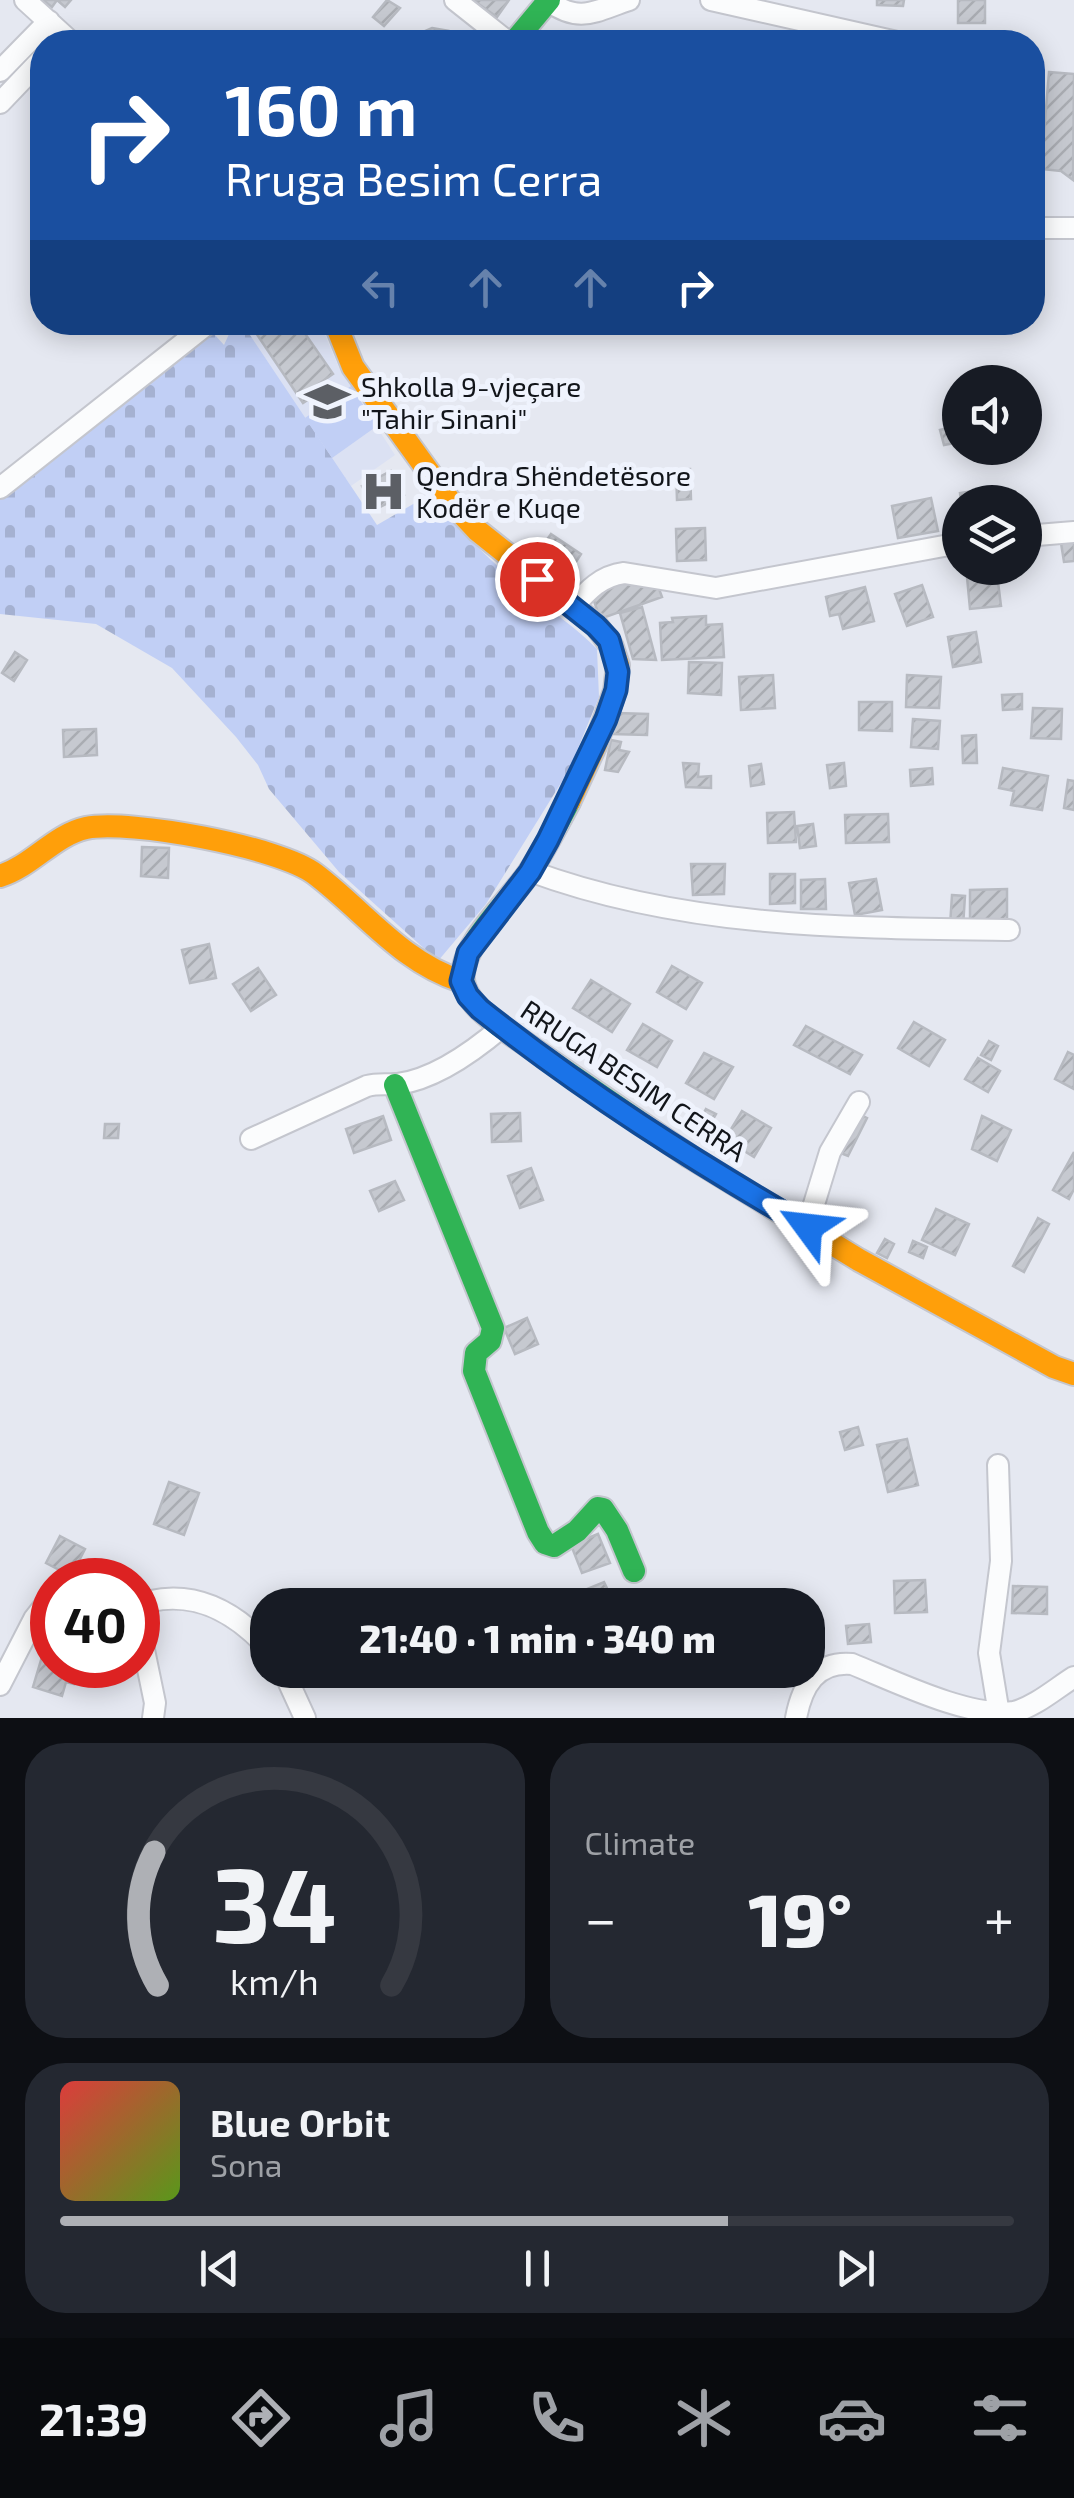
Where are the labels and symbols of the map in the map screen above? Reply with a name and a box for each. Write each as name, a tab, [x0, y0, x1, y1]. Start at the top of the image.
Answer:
place label: Shkolla 9-vjeçare "Tahir Sinani"	[361, 369, 581, 435]
school or university icon: Shkolla 9-vjeçare "Tahir Sinani"	[304, 378, 352, 426]
place label: Qendra Shëndetësore Kodër e Kuqe	[416, 458, 691, 524]
hospital icon: Qendra Shëndetësore Kodër e Kuqe	[359, 467, 407, 515]
pin	[495, 537, 580, 622]
street label: RRUGA BESIM CERRA	[515, 992, 754, 1168]
position arrow	[756, 1175, 860, 1279]
speed limit sign: 40	[30, 1558, 160, 1688]

